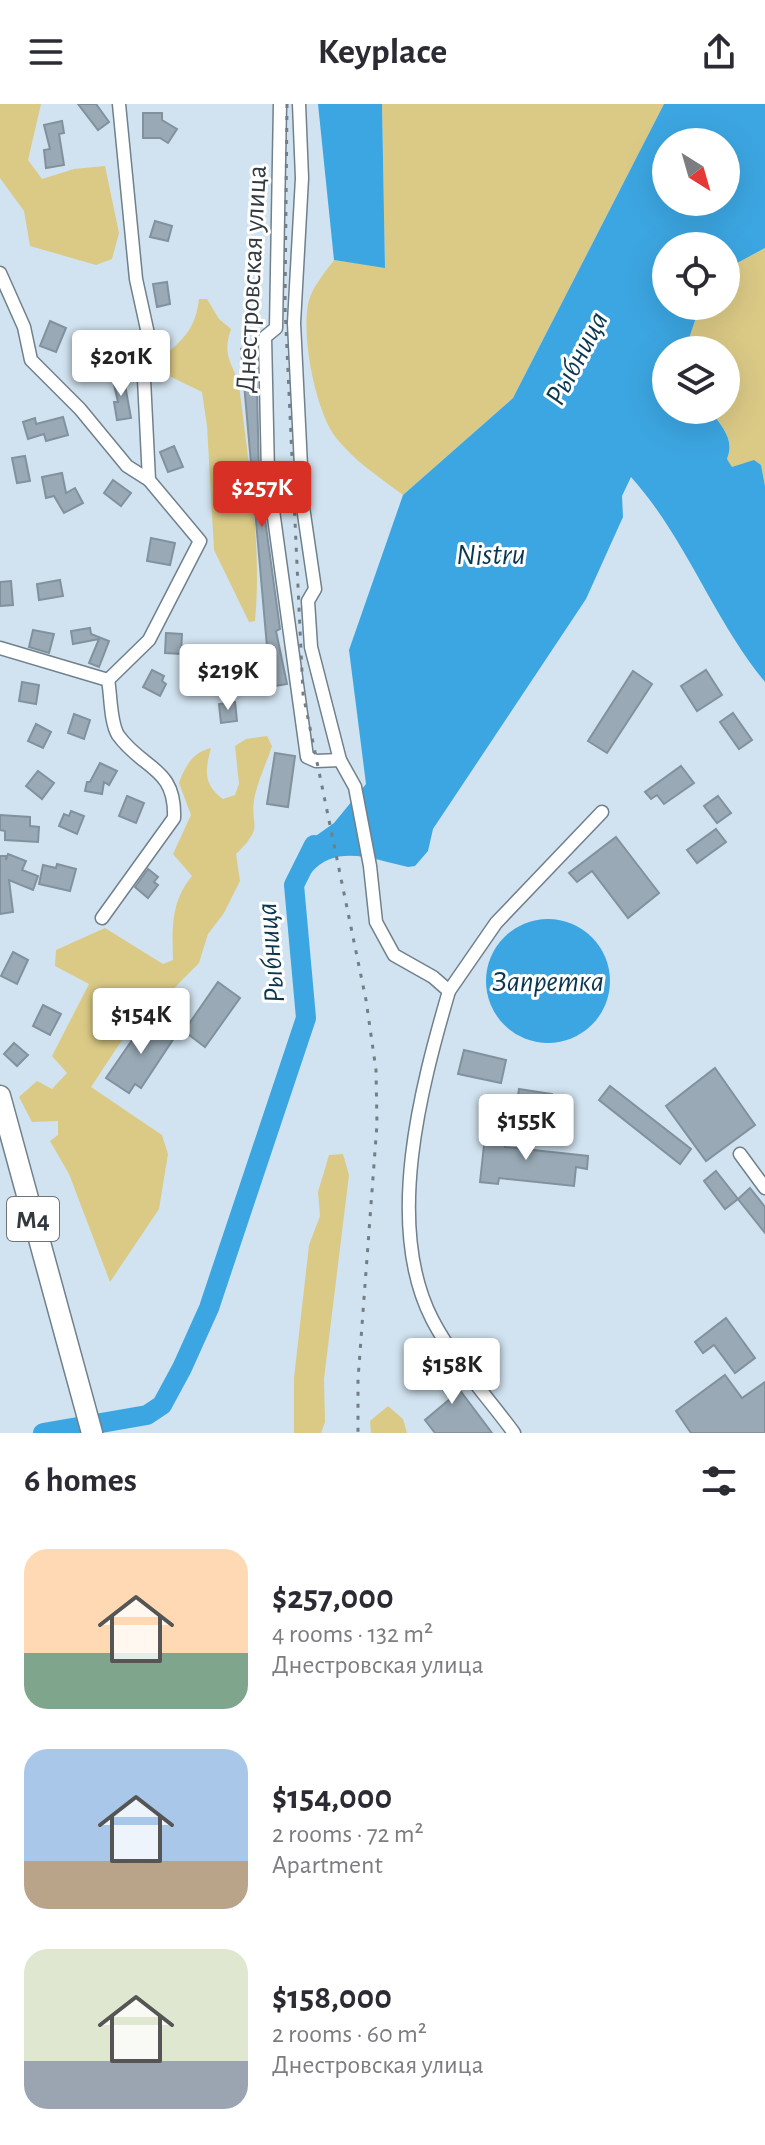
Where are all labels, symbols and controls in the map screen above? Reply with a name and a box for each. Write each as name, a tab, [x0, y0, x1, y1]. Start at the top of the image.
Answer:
icon: menu	[24, 30, 68, 74]
icon: share	[697, 30, 741, 74]
text: Keyplace	[318, 34, 447, 70]
north arrow	[652, 128, 740, 216]
map controls	[652, 128, 740, 424]
street label: Днестровская улица	[232, 164, 272, 394]
button: locate	[652, 232, 740, 320]
water label: Рыбница	[540, 307, 614, 410]
pin: $201K	[65, 330, 177, 398]
button: layers	[652, 336, 740, 424]
text: $201K	[90, 343, 152, 369]
pin: $257K	[206, 461, 318, 529]
text: $257K	[231, 474, 293, 500]
water label: Nistru	[456, 540, 526, 570]
pin: $219K	[172, 644, 284, 712]
text: $219K	[197, 657, 259, 683]
water label: Рыбница	[252, 901, 290, 1004]
water label: Запретка	[492, 967, 604, 997]
pin: $154K	[85, 988, 197, 1056]
text: $154K	[111, 1001, 171, 1027]
pin: $155K	[470, 1094, 582, 1162]
text: $155K	[497, 1107, 555, 1133]
road number: M4	[7, 1197, 59, 1241]
pin: $158K	[396, 1338, 508, 1406]
text: $158K	[422, 1351, 482, 1377]
icon: filters	[697, 1459, 741, 1503]
text: 6 homes	[24, 1464, 137, 1498]
icon: home	[88, 1581, 184, 1677]
text: $257,000	[272, 1581, 394, 1615]
text: 4 rooms · 132 m²	[272, 1621, 433, 1647]
text: Днестровская улица	[272, 1652, 484, 1678]
icon: home	[88, 1781, 184, 1877]
text: $154,000	[272, 1781, 392, 1815]
text: 2 rooms · 72 m²	[272, 1821, 424, 1847]
text: Apartment	[272, 1852, 383, 1878]
icon: home	[88, 1981, 184, 2077]
text: $158,000	[272, 1981, 392, 2015]
text: 2 rooms · 60 m²	[272, 2021, 427, 2047]
text: Днестровская улица	[272, 2052, 484, 2078]

